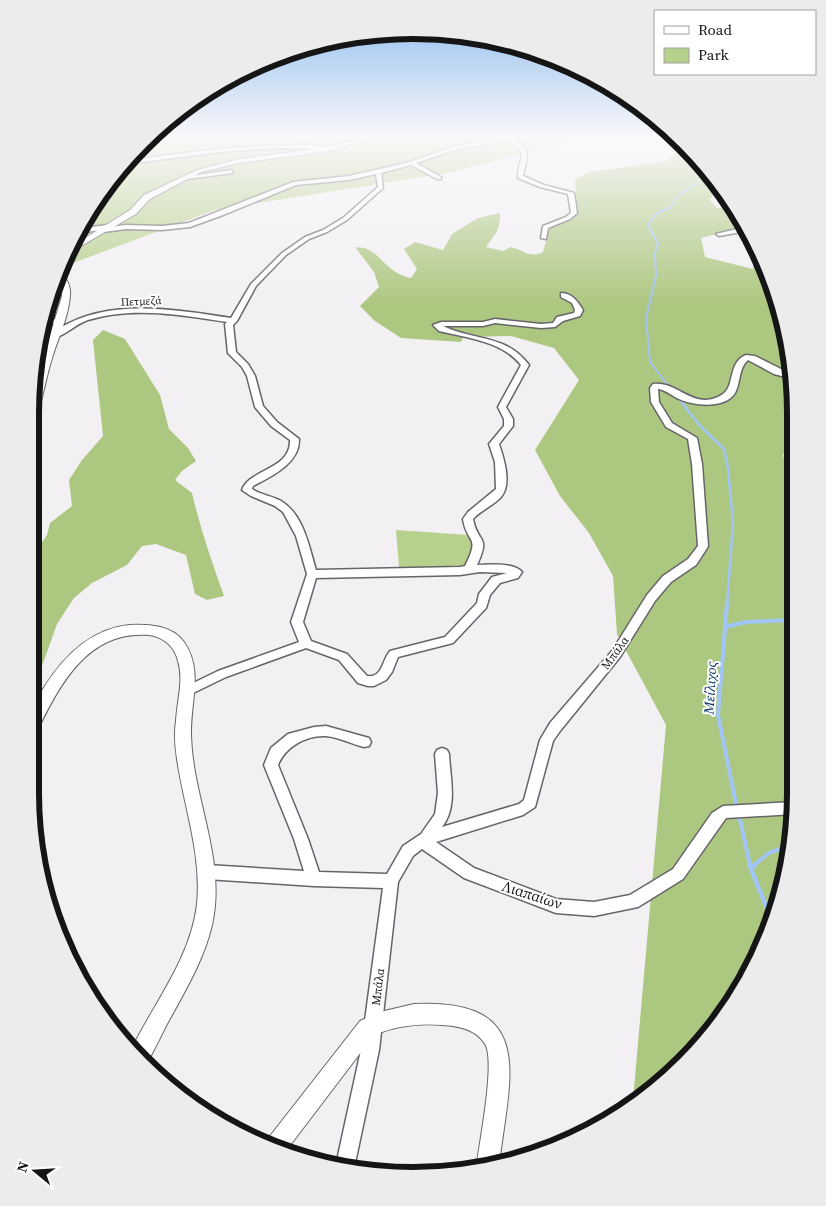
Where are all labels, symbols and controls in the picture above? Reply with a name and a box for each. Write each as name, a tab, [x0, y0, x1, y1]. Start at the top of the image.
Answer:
legend	[654, 10, 816, 75]
text: Road	[698, 19, 732, 40]
text: Park	[698, 44, 730, 65]
street label: Πετμεζά	[120, 293, 162, 310]
street label: Μπάλα	[598, 633, 633, 673]
water label: Μείλιχος	[699, 661, 721, 716]
street label: Λιαπαίων	[499, 875, 565, 914]
street label: Μπάλα	[368, 967, 388, 1007]
north arrow	[10, 1146, 60, 1196]
text: N	[12, 1159, 34, 1175]

